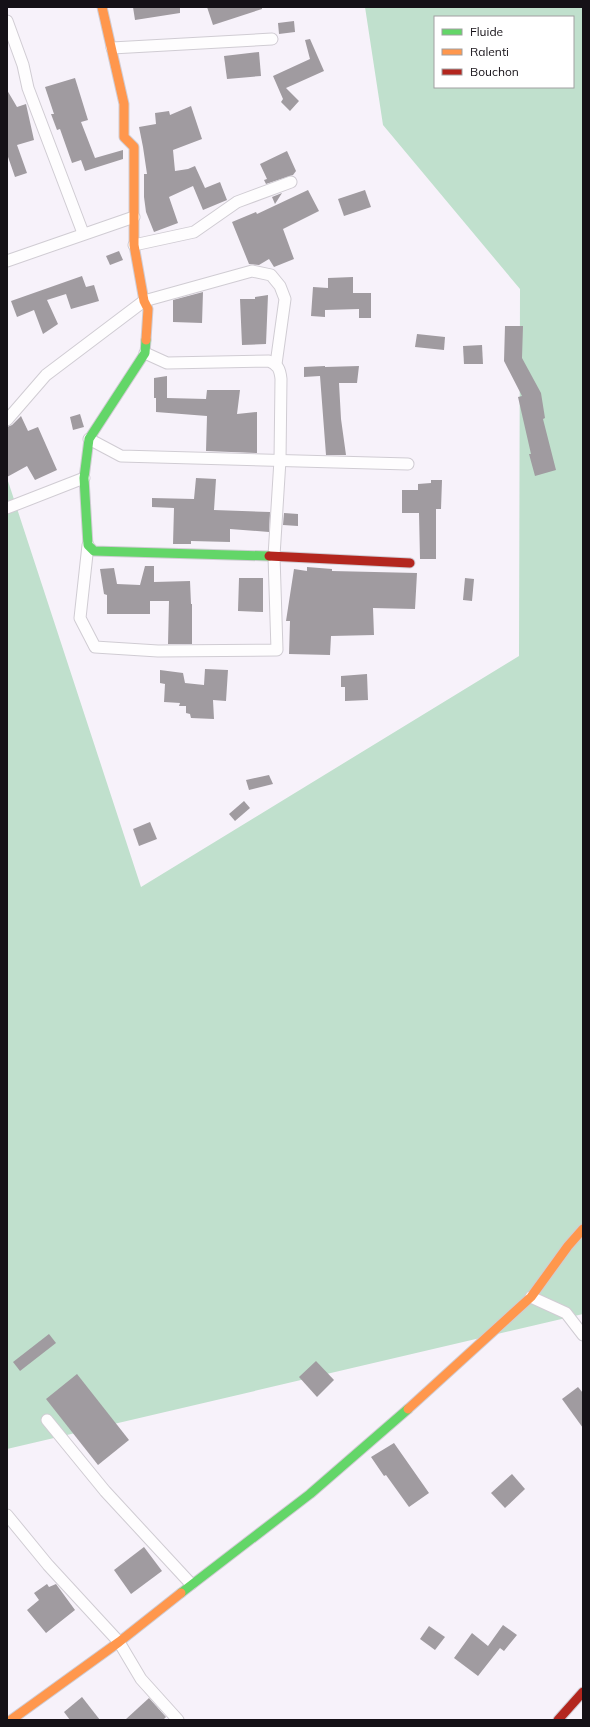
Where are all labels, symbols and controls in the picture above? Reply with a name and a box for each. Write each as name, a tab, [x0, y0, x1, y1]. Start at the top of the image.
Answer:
legend	[434, 16, 574, 88]
text: Fluide	[470, 24, 503, 39]
text: Ralenti	[470, 44, 509, 59]
text: Bouchon	[470, 64, 519, 79]

